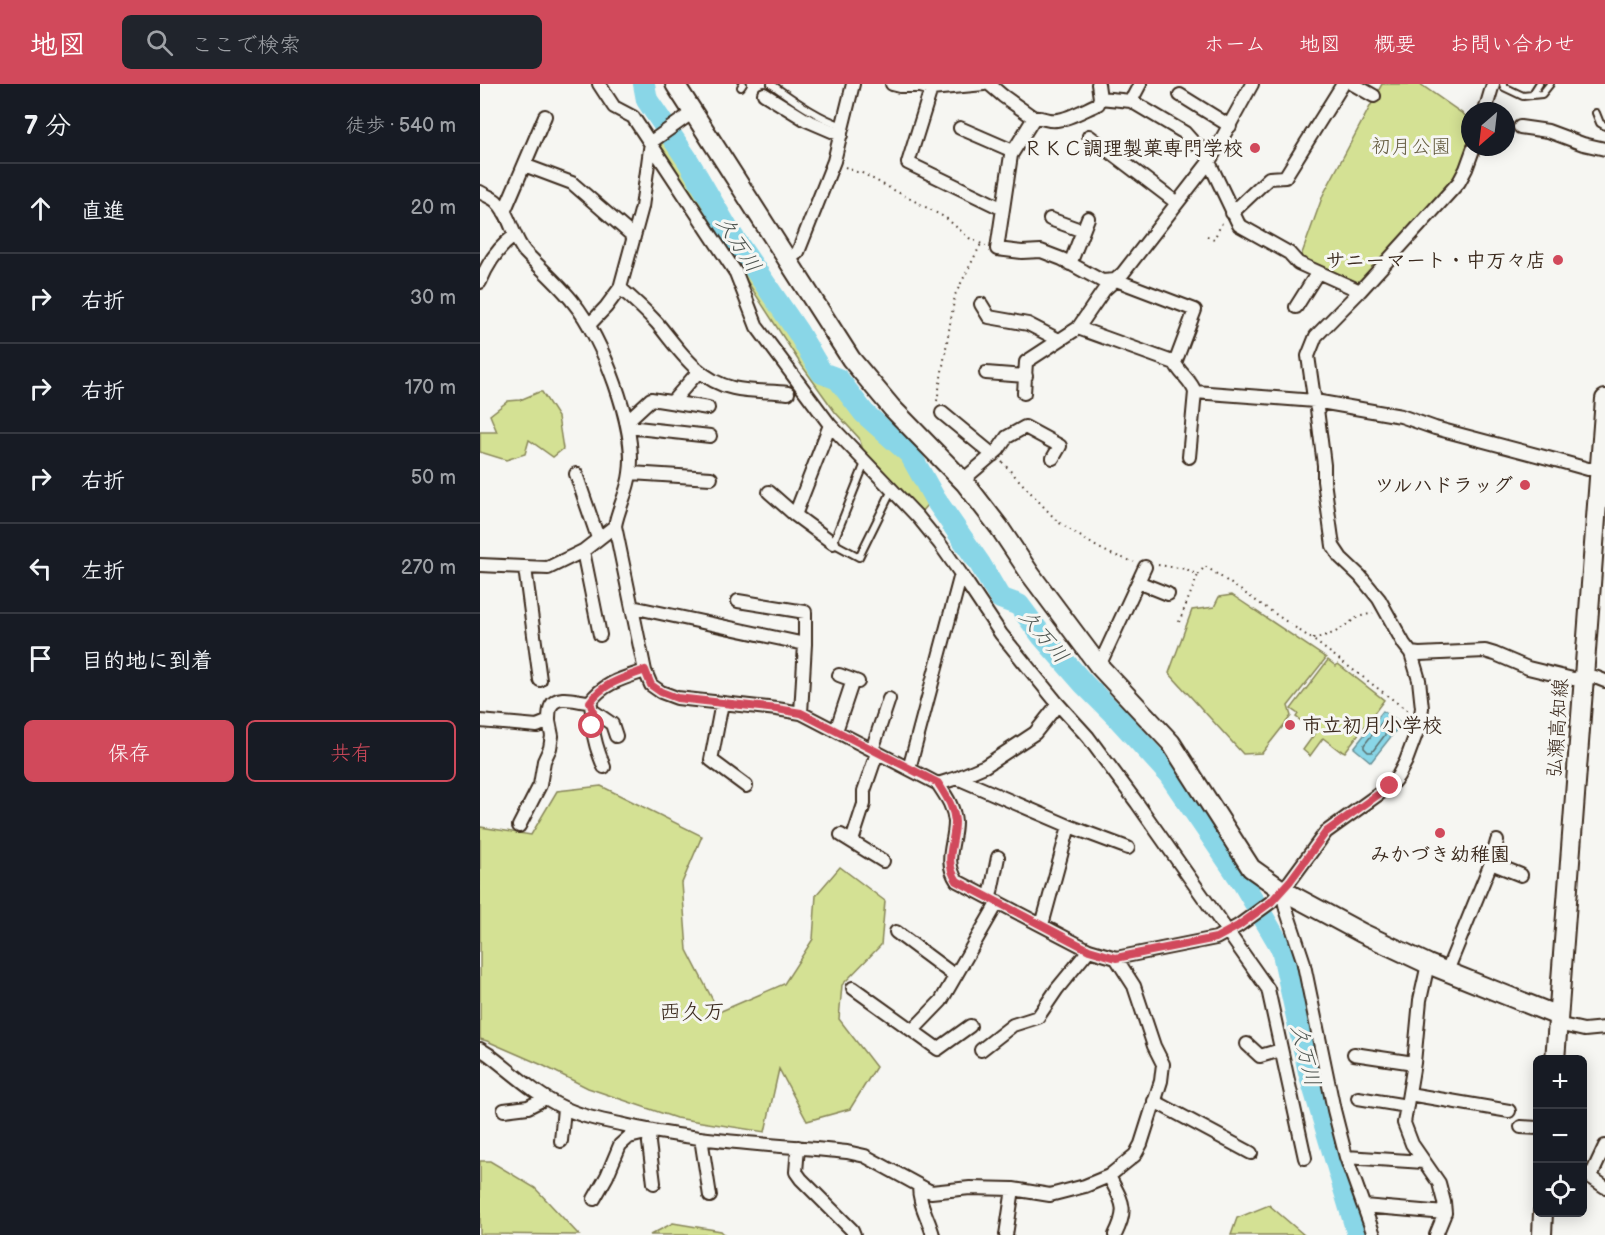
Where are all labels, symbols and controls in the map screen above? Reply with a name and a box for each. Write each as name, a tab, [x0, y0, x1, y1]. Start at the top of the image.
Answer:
search box	[122, 15, 542, 69]
icon: search	[143, 26, 176, 59]
text: 地図	[30, 29, 86, 62]
text: ここで検索	[191, 32, 301, 59]
text: ホーム	[1204, 32, 1266, 57]
text: 地図	[1299, 32, 1341, 57]
text: 概要	[1374, 32, 1416, 57]
text: お問い合わせ	[1449, 32, 1575, 57]
north arrow	[1461, 102, 1515, 156]
text: 7 分	[24, 111, 71, 142]
text: 徒歩 · 540 m	[346, 114, 456, 138]
park label: 初月公園	[1371, 135, 1451, 159]
place label: ＲＫＣ調理製菓専門学校	[1023, 137, 1243, 161]
marker: ＲＫＣ調理製菓専門学校	[1248, 141, 1262, 155]
icon: ahead	[24, 192, 57, 225]
text: 20 m	[411, 196, 456, 220]
text: 直進	[81, 198, 125, 225]
water label: 久万川	[711, 211, 766, 277]
place label: サニーマート・中万々店	[1325, 249, 1546, 273]
marker: サニーマート・中万々店	[1551, 253, 1565, 267]
icon: right	[24, 282, 57, 315]
text: 30 m	[410, 286, 456, 310]
text: 右折	[81, 288, 125, 315]
icon: right	[24, 372, 57, 405]
text: 170 m	[405, 376, 456, 400]
text: 右折	[81, 378, 125, 405]
icon: right	[24, 462, 57, 495]
text: 50 m	[411, 466, 456, 490]
text: 右折	[81, 468, 125, 495]
place label: ツルハドラッグ	[1374, 474, 1513, 498]
marker: ツルハドラッグ	[1518, 478, 1532, 492]
icon: left	[24, 552, 57, 585]
text: 270 m	[401, 556, 456, 580]
text: 左折	[81, 558, 125, 585]
water label: 久万川	[1014, 604, 1073, 668]
icon: arrive	[24, 642, 57, 675]
text: 目的地に到着	[81, 648, 213, 675]
street label: 弘瀬高知線	[1543, 677, 1573, 779]
route start	[578, 712, 604, 738]
place label: 市立初月小学校	[1302, 714, 1442, 738]
marker: 市立初月小学校	[1283, 718, 1297, 732]
button: 保存	[24, 720, 234, 782]
button: 共有	[246, 720, 456, 782]
route end	[1376, 772, 1402, 798]
marker: みかづき幼稚園	[1433, 826, 1447, 840]
place label: みかづき幼稚園	[1370, 843, 1510, 867]
district label: 西久万	[659, 999, 725, 1026]
water label: 久万川	[1286, 1022, 1325, 1089]
map controls	[1533, 1055, 1587, 1217]
button: +	[1533, 1055, 1587, 1109]
button: −	[1533, 1109, 1587, 1163]
button: locate	[1533, 1163, 1587, 1217]

